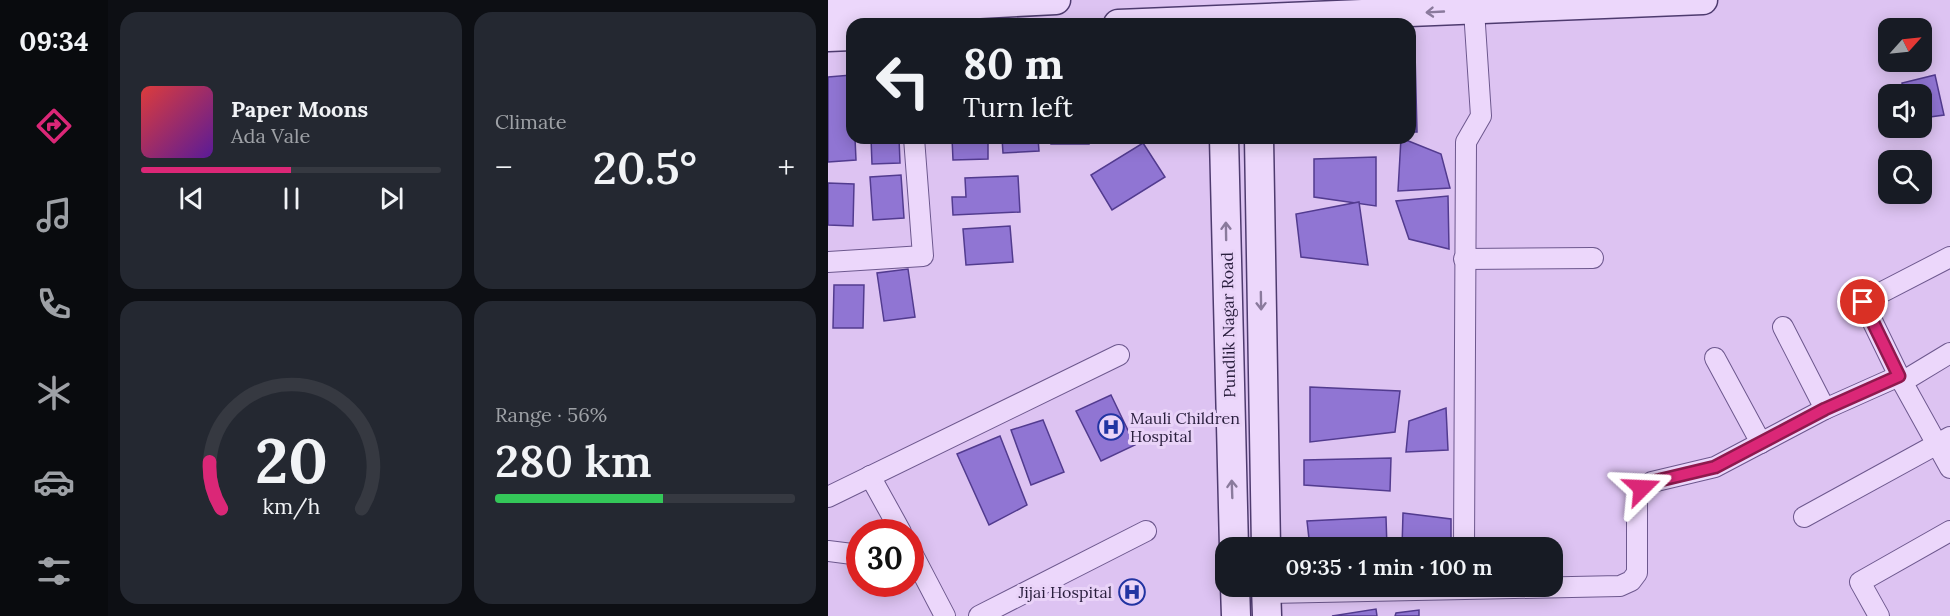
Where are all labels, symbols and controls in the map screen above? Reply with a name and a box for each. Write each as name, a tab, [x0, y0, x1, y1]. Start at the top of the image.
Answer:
one-way arrow	[1425, 7, 1445, 18]
north arrow	[1878, 18, 1932, 72]
map controls	[1878, 18, 1932, 204]
text: 09:34	[19, 24, 89, 58]
text: 80 m	[963, 37, 1063, 91]
icon: left	[864, 42, 942, 120]
button: sound	[1878, 84, 1932, 138]
text: Turn left	[963, 90, 1073, 124]
text: Paper Moons	[231, 95, 368, 123]
icon: directions	[33, 105, 75, 147]
text: Climate	[495, 109, 567, 134]
text: Ada Vale	[231, 123, 310, 148]
text: 20.5°	[593, 139, 697, 196]
text: −	[495, 146, 513, 188]
text: +	[778, 146, 795, 188]
button: search	[1878, 150, 1932, 204]
icon: previous	[175, 182, 208, 215]
icon: pause	[275, 182, 308, 215]
icon: next	[375, 182, 408, 215]
icon: music	[33, 194, 75, 236]
one-way arrow	[1220, 222, 1231, 242]
street label: Pundlik Nagar Road	[1217, 251, 1239, 398]
pin	[1837, 276, 1888, 327]
icon: phone	[33, 283, 75, 325]
icon: arrive	[1846, 285, 1879, 318]
one-way arrow	[1255, 291, 1267, 311]
icon: climate	[33, 372, 75, 414]
text: Range · 56%	[495, 402, 607, 427]
place label: Mauli Children Hospital	[1130, 408, 1240, 446]
hospital icon: Mauli Children Hospital	[1096, 412, 1126, 442]
text: 20	[255, 420, 327, 500]
text: 280 km	[495, 432, 652, 489]
position arrow	[1610, 456, 1674, 520]
icon: car	[33, 461, 75, 503]
one-way arrow	[1227, 480, 1238, 500]
text: km/h	[262, 493, 320, 521]
speed limit sign: 30	[846, 519, 924, 597]
icon: filters	[33, 550, 75, 592]
text: 09:35 · 1 min · 100 m	[1285, 553, 1493, 581]
hospital icon: Jijai Hospital	[1117, 577, 1147, 607]
place label: Jijai Hospital	[1017, 582, 1112, 602]

